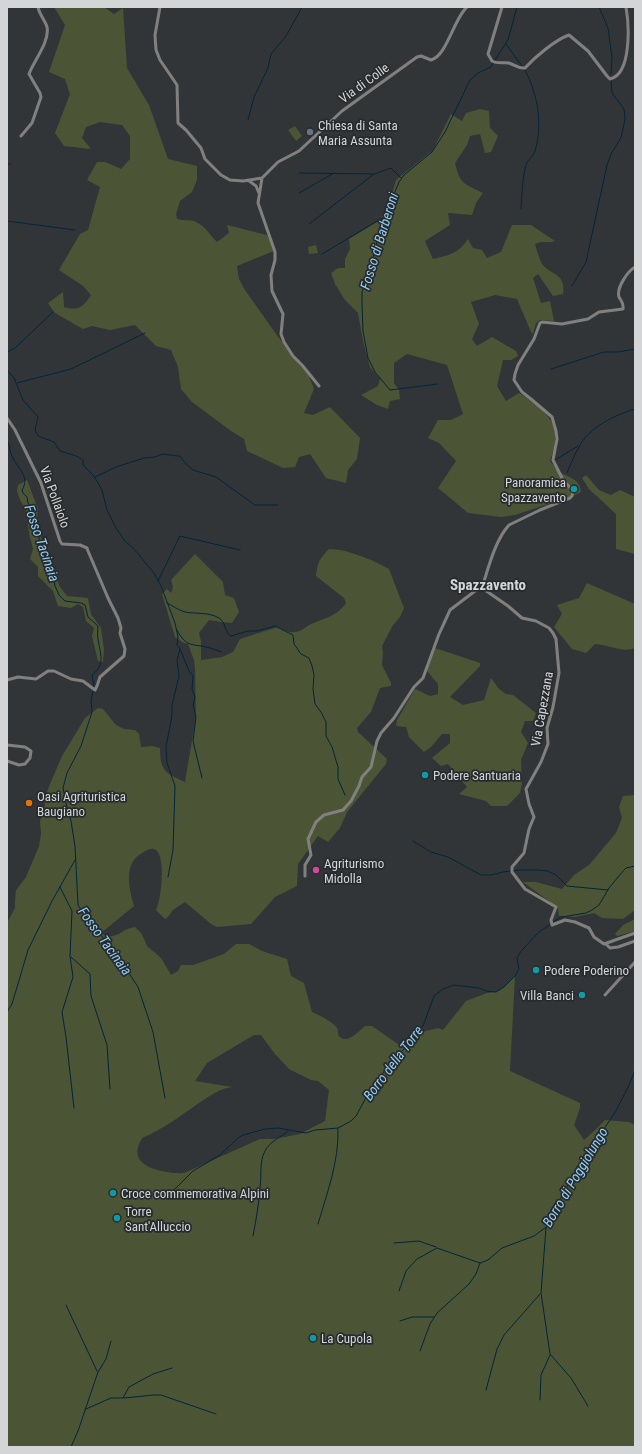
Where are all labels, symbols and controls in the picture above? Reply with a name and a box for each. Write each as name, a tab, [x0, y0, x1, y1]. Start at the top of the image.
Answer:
street label: Via di Colle	[336, 60, 392, 106]
place label: Chiesa di Santa Maria Assunta	[318, 118, 398, 148]
marker: Chiesa di Santa Maria Assunta	[305, 127, 315, 137]
water label: Fosso di Barberoni	[357, 190, 402, 291]
street label: Via Pollaiolo	[37, 464, 73, 530]
place label: Panoramica Spazzavento	[501, 475, 566, 505]
marker: Panoramica Spazzavento	[569, 484, 579, 494]
water label: Fosso Tacinaia	[21, 502, 63, 584]
district label: Spazzavento	[450, 576, 526, 594]
street label: Via Capezzana	[528, 670, 556, 748]
place label: Podere Santuaria	[433, 768, 521, 783]
marker: Podere Santuaria	[420, 770, 430, 780]
place label: Oasi Agrituristica Baugiano	[37, 789, 126, 819]
marker: Oasi Agrituristica Baugiano	[24, 798, 34, 808]
place label: Agriturismo Midolla	[324, 856, 384, 886]
marker: Agriturismo Midolla	[311, 865, 321, 875]
water label: Fosso Tacinaia	[75, 904, 135, 978]
place label: Podere Poderino	[544, 963, 629, 978]
marker: Podere Poderino	[531, 965, 541, 975]
place label: Villa Banci	[520, 988, 574, 1003]
marker: Villa Banci	[577, 990, 587, 1000]
water label: Borro della Torre	[360, 1023, 426, 1103]
water label: Borro di Poggiolungo	[539, 1124, 611, 1229]
place label: Croce commemorativa Alpini	[121, 1186, 269, 1201]
marker: Croce commemorativa Alpini	[108, 1188, 118, 1198]
place label: Torre Sant'Alluccio	[125, 1204, 191, 1234]
marker: Torre Sant'Alluccio	[112, 1213, 122, 1223]
place label: La Cupola	[321, 1331, 372, 1346]
marker: La Cupola	[308, 1333, 318, 1343]

